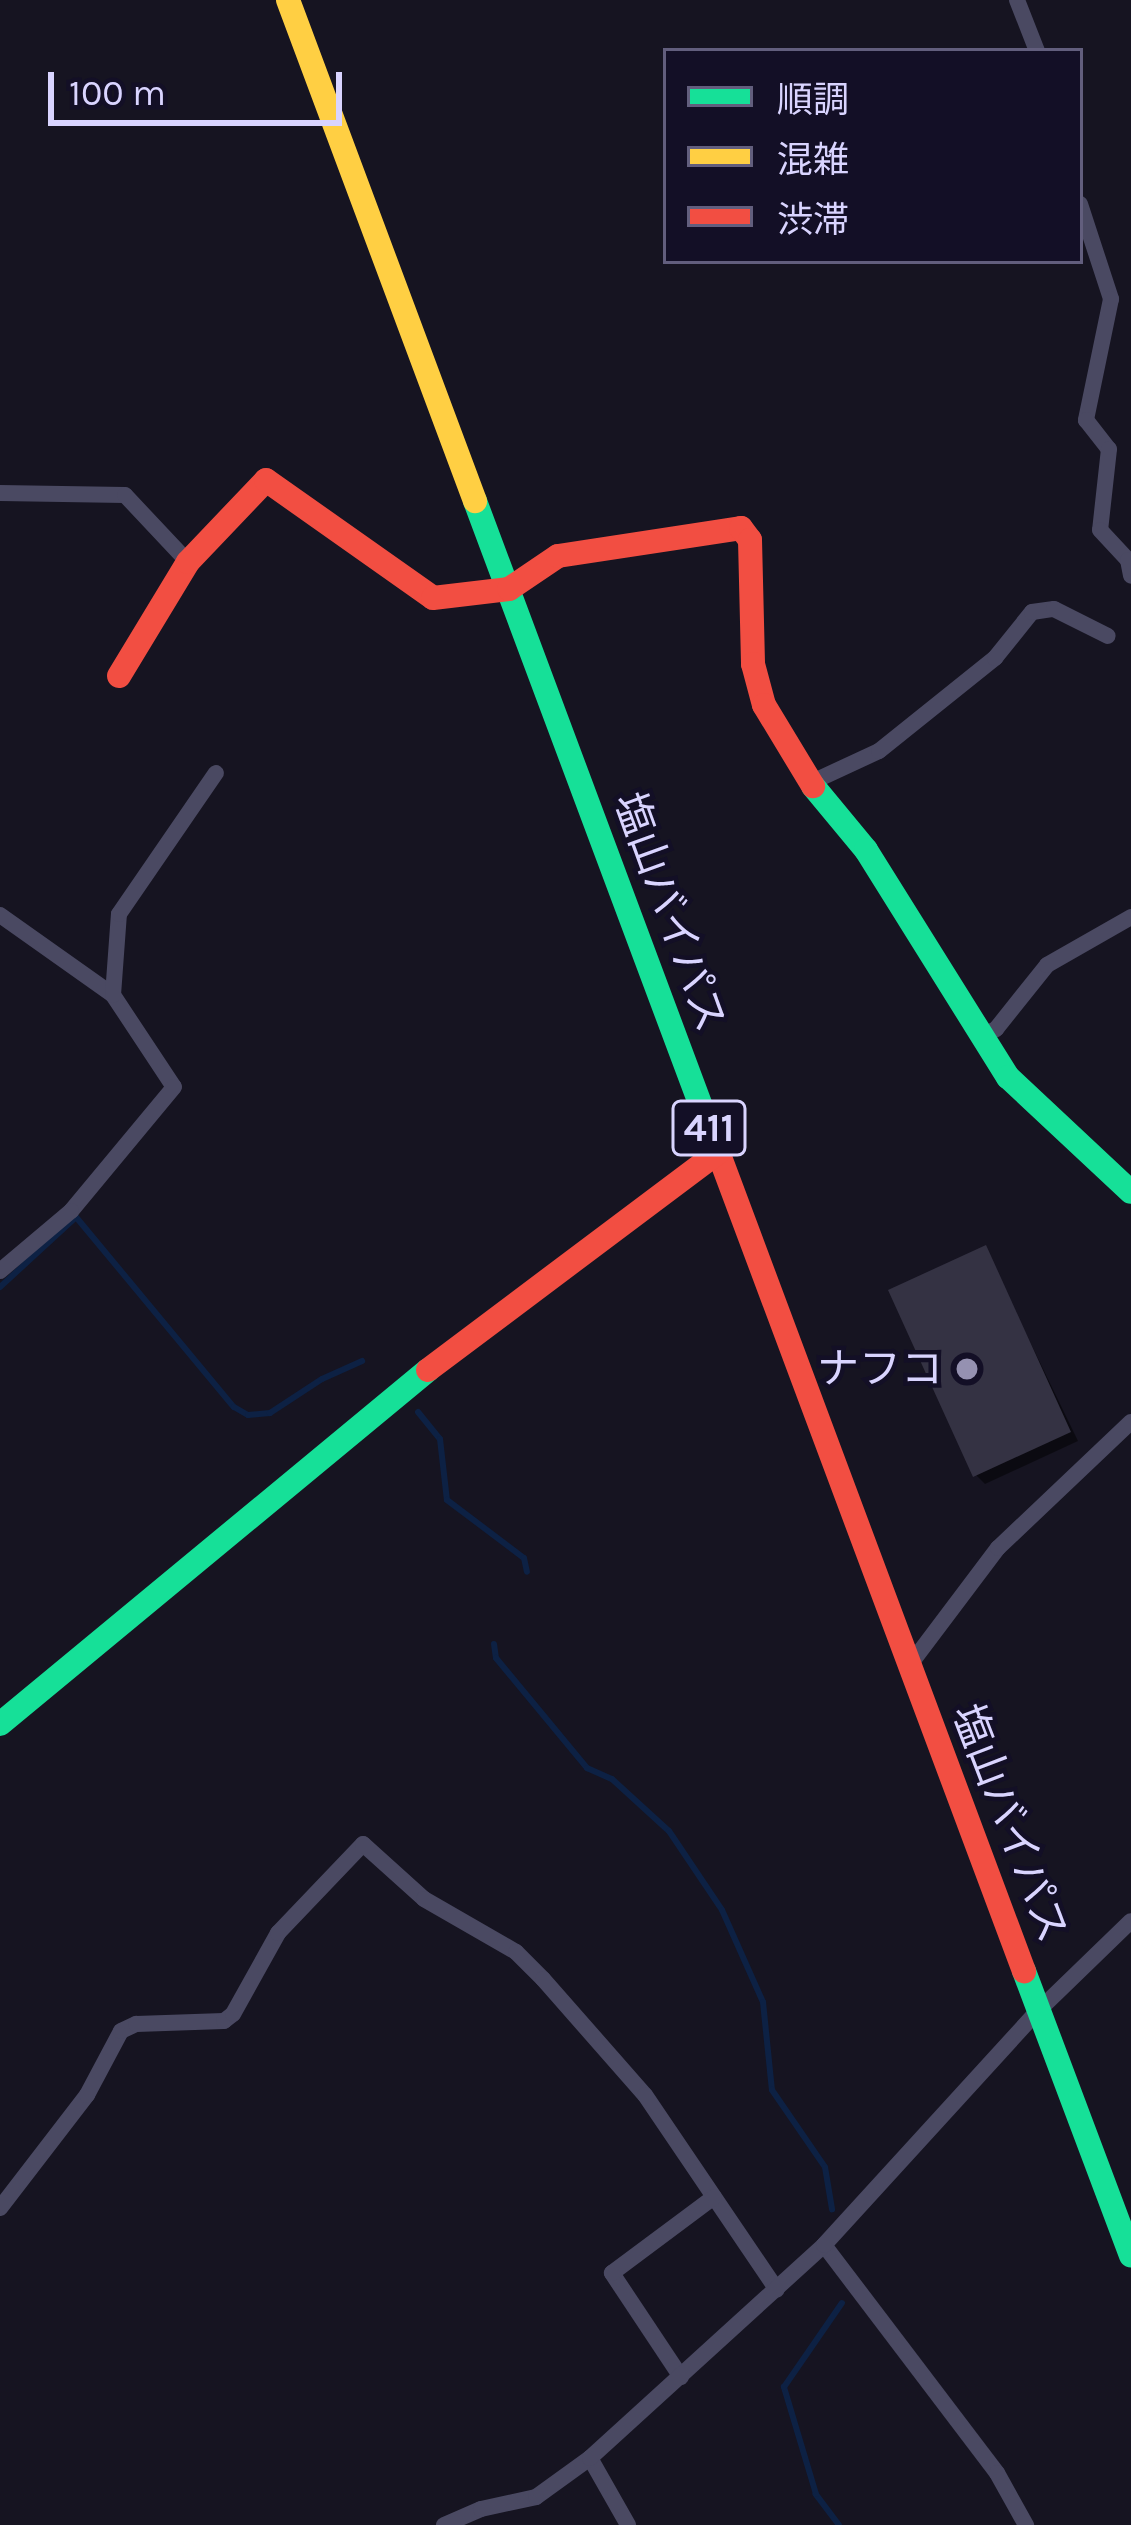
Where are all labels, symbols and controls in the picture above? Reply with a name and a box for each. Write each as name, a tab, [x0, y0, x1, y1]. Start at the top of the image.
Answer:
scale bar	[54, 48, 348, 122]
legend	[663, 48, 1083, 264]
text: 100 m	[69, 72, 166, 114]
text: 順調	[777, 79, 849, 121]
text: 混雑	[777, 139, 849, 181]
text: 渋滞	[777, 199, 849, 241]
street label: 塩山バイパス	[603, 785, 737, 1039]
road number: 411	[670, 1095, 748, 1161]
place label: ナフコ	[817, 1344, 943, 1394]
marker: ナフコ	[954, 1356, 980, 1382]
street label: 塩山バイパス	[941, 1696, 1079, 1950]

